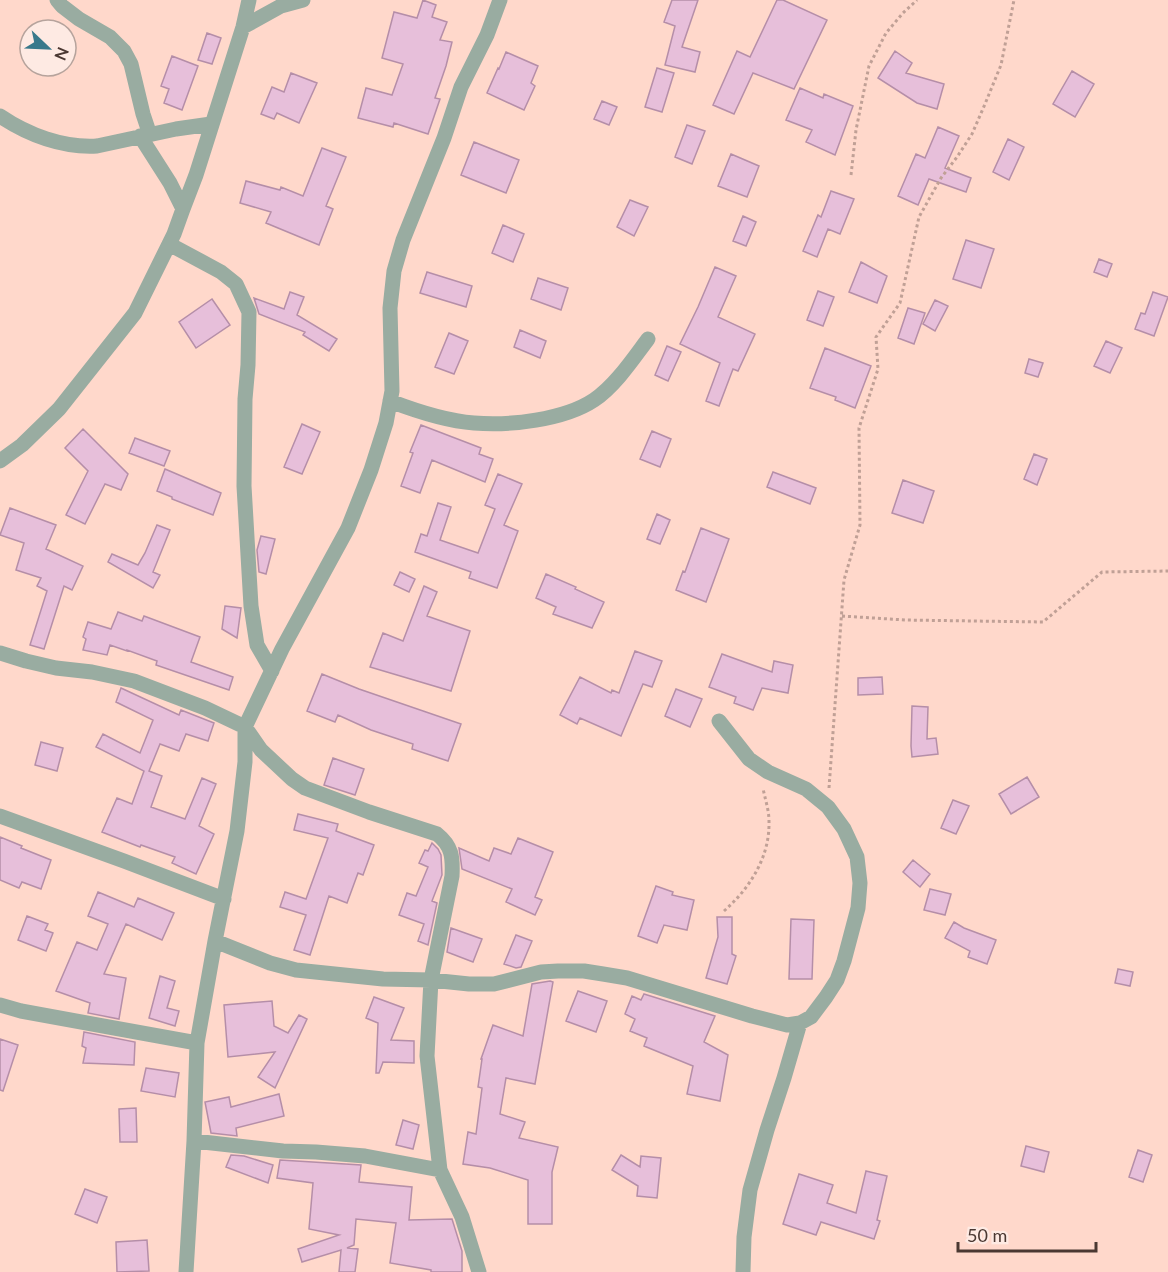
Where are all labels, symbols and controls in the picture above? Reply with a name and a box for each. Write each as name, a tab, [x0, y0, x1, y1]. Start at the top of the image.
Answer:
north arrow	[18, 18, 78, 78]
text: N	[51, 45, 73, 63]
scale bar	[958, 1215, 1096, 1253]
text: 50 m	[967, 1224, 1007, 1246]

